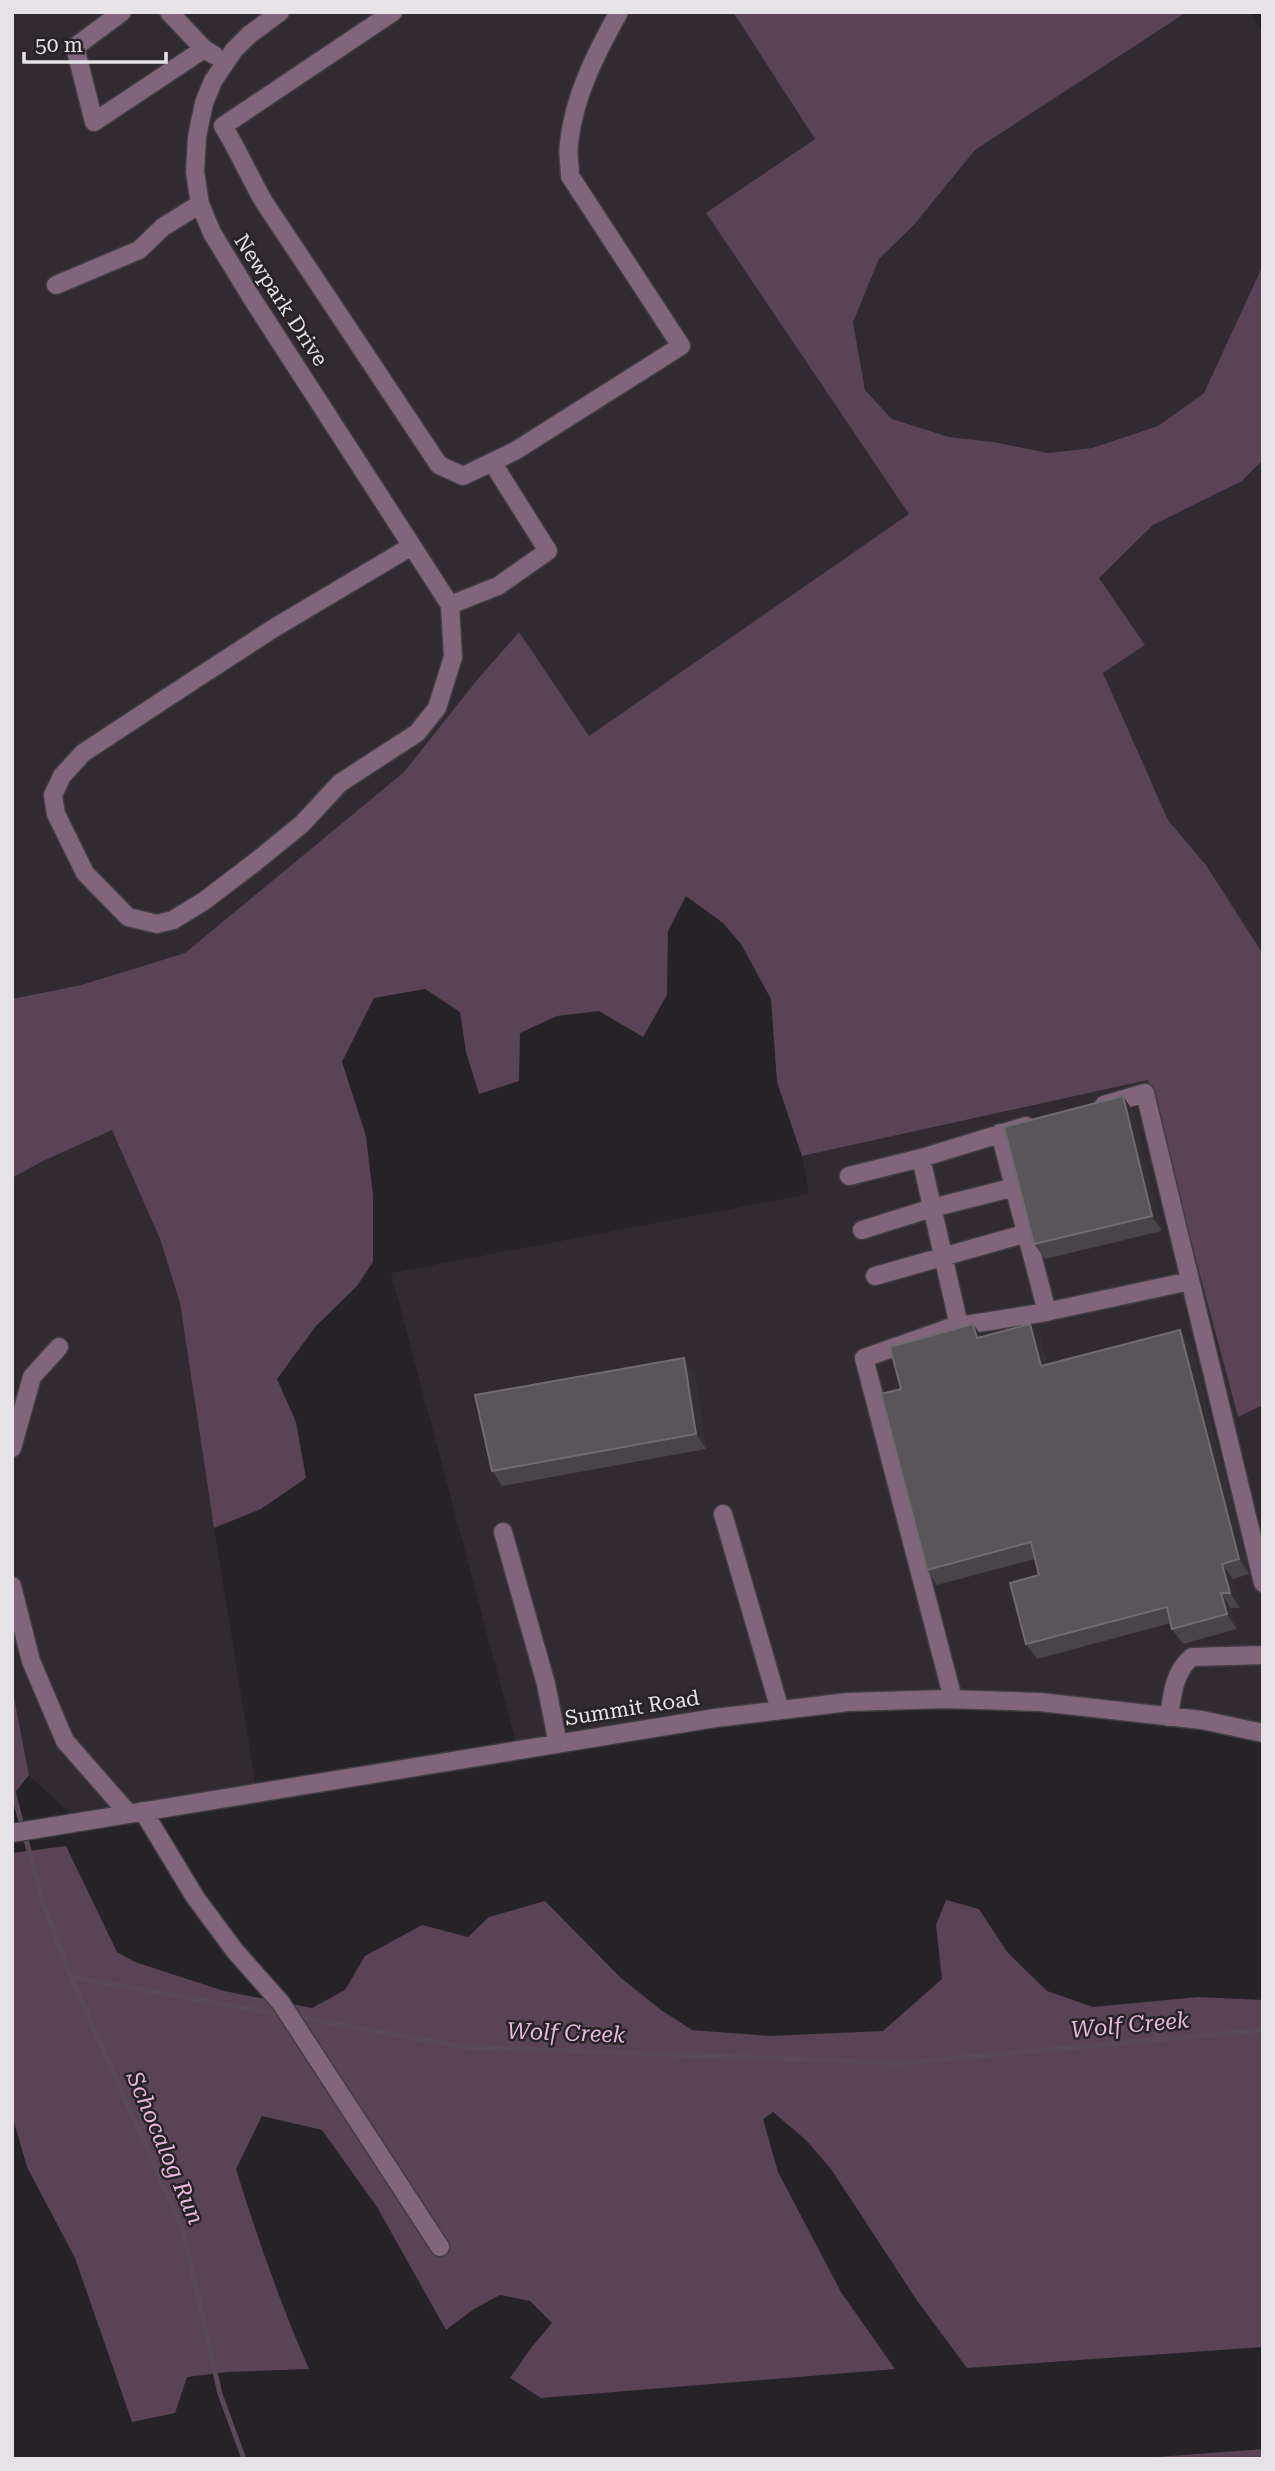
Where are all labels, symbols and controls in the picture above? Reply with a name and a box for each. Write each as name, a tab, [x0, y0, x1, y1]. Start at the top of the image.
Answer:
scale bar	[24, 21, 166, 65]
text: 50 m	[35, 33, 83, 57]
street label: Newpark Drive	[229, 230, 333, 370]
street label: Summit Road	[563, 1685, 702, 1730]
water label: Wolf Creek	[1070, 2006, 1191, 2044]
water label: Wolf Creek	[506, 2017, 626, 2049]
water label: Schocalog Run	[120, 2067, 209, 2228]

